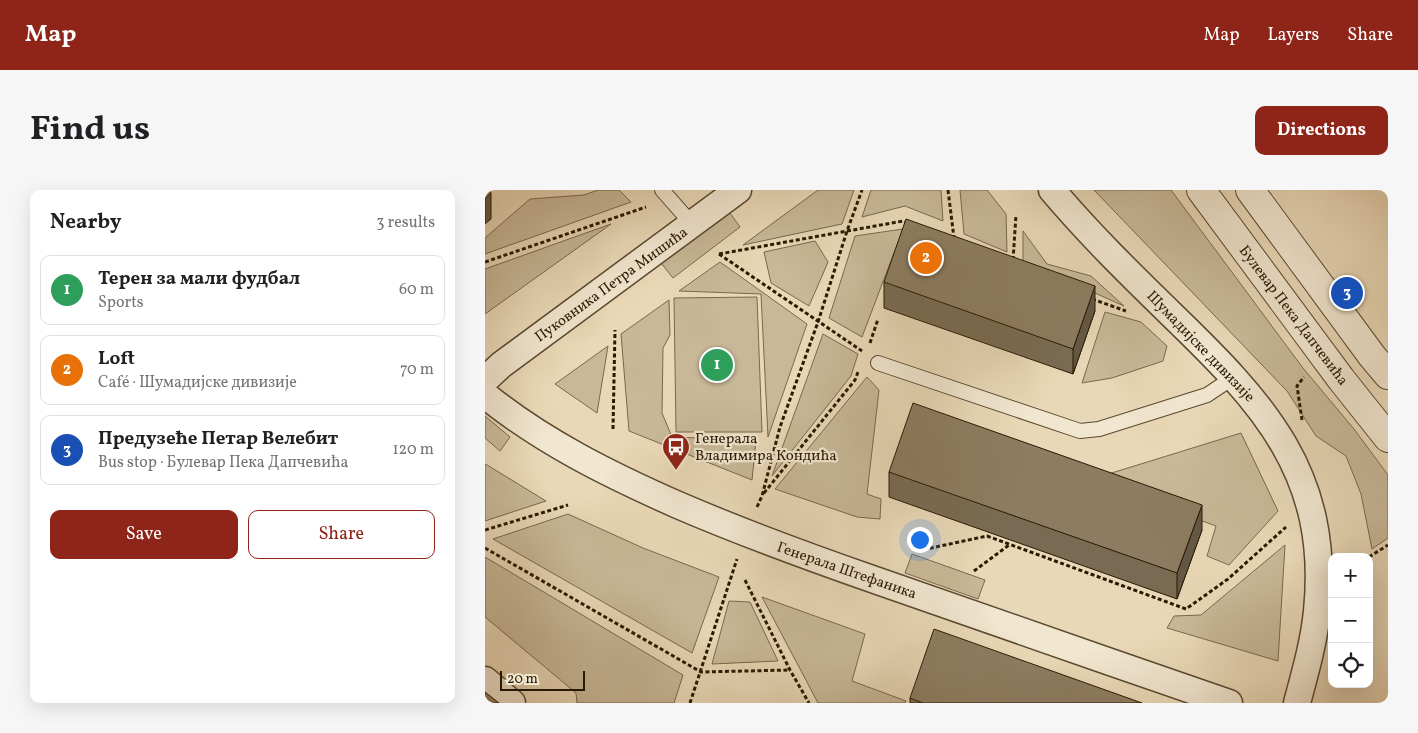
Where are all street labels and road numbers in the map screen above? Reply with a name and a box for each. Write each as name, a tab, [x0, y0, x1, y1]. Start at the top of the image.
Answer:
street label: Пуковника Петра Мишића	[531, 222, 693, 348]
street label: Булевар Пека Дапчевића	[1233, 241, 1353, 390]
street label: Шумадијске дивизије	[1141, 286, 1259, 408]
street label: Генерала Штефаника	[774, 538, 919, 605]

